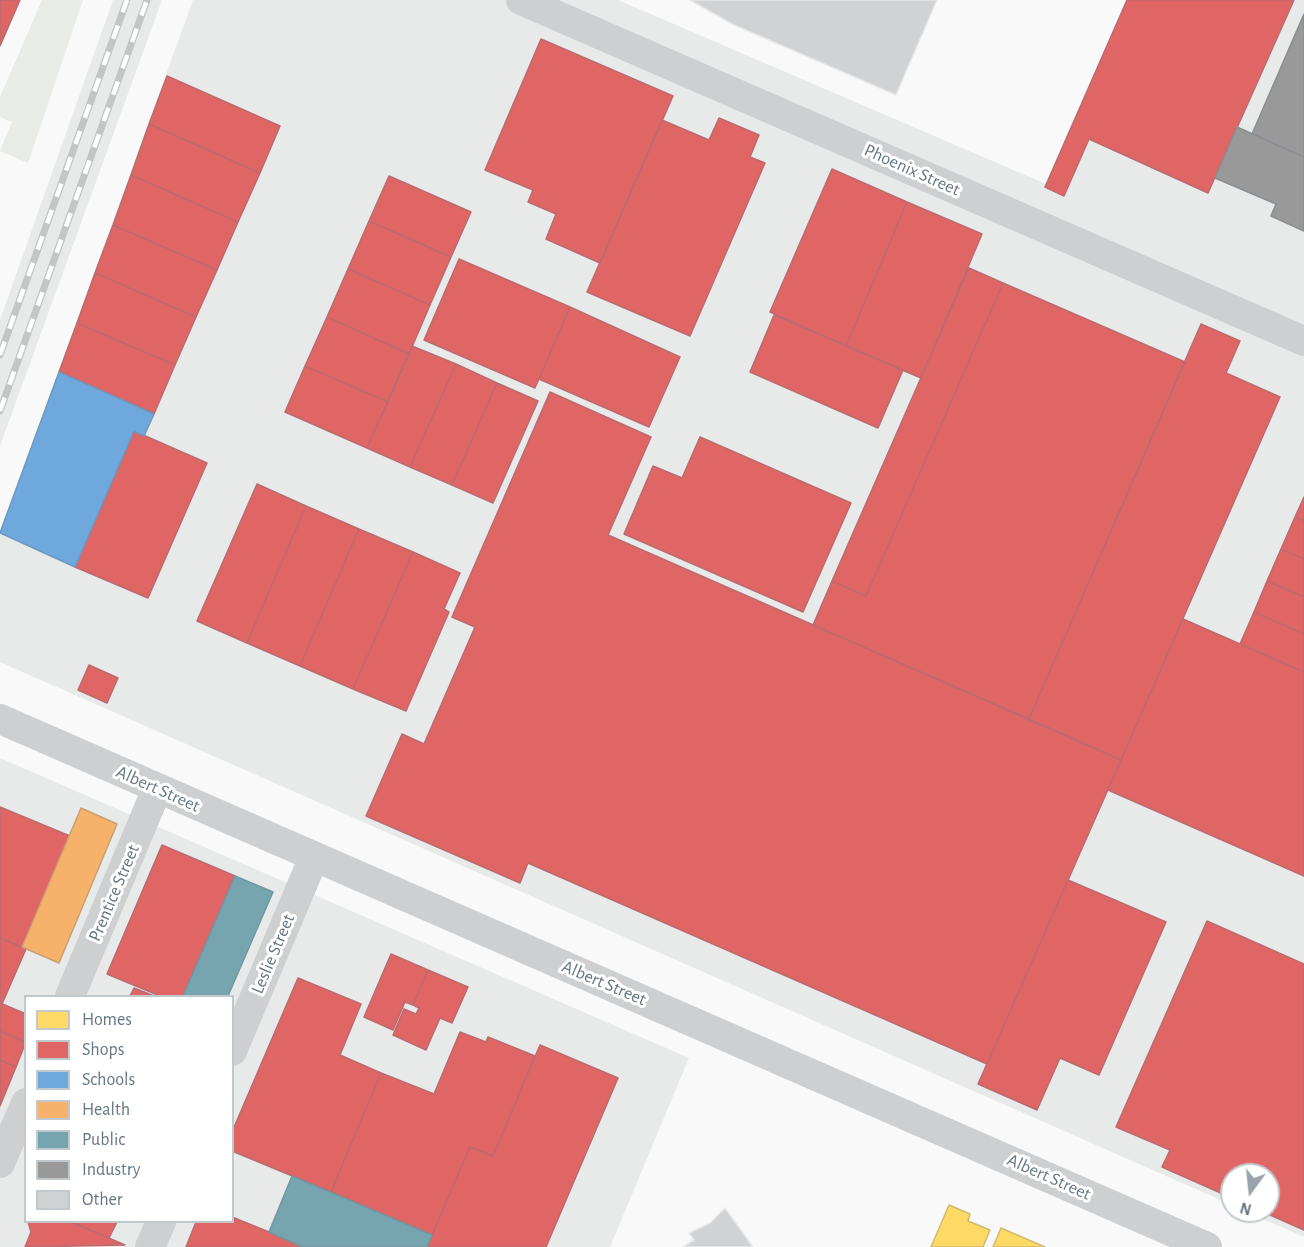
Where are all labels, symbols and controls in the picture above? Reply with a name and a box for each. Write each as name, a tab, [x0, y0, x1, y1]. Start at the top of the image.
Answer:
street label: Phoenix Street	[861, 139, 963, 201]
street label: Albert Street	[113, 761, 203, 817]
street label: Prentice Street	[84, 841, 144, 945]
street label: Leslie Street	[247, 911, 299, 997]
street label: Albert Street	[559, 956, 649, 1010]
legend	[24, 995, 234, 1223]
text: Homes	[82, 1011, 132, 1029]
text: Shops	[82, 1041, 124, 1059]
text: Schools	[82, 1071, 135, 1089]
text: Health	[82, 1101, 130, 1119]
text: Public	[82, 1131, 125, 1149]
street label: Albert Street	[1004, 1149, 1094, 1205]
text: Industry	[82, 1161, 141, 1179]
north arrow	[1220, 1163, 1280, 1223]
text: Other	[82, 1191, 123, 1209]
text: N	[1238, 1199, 1253, 1218]

